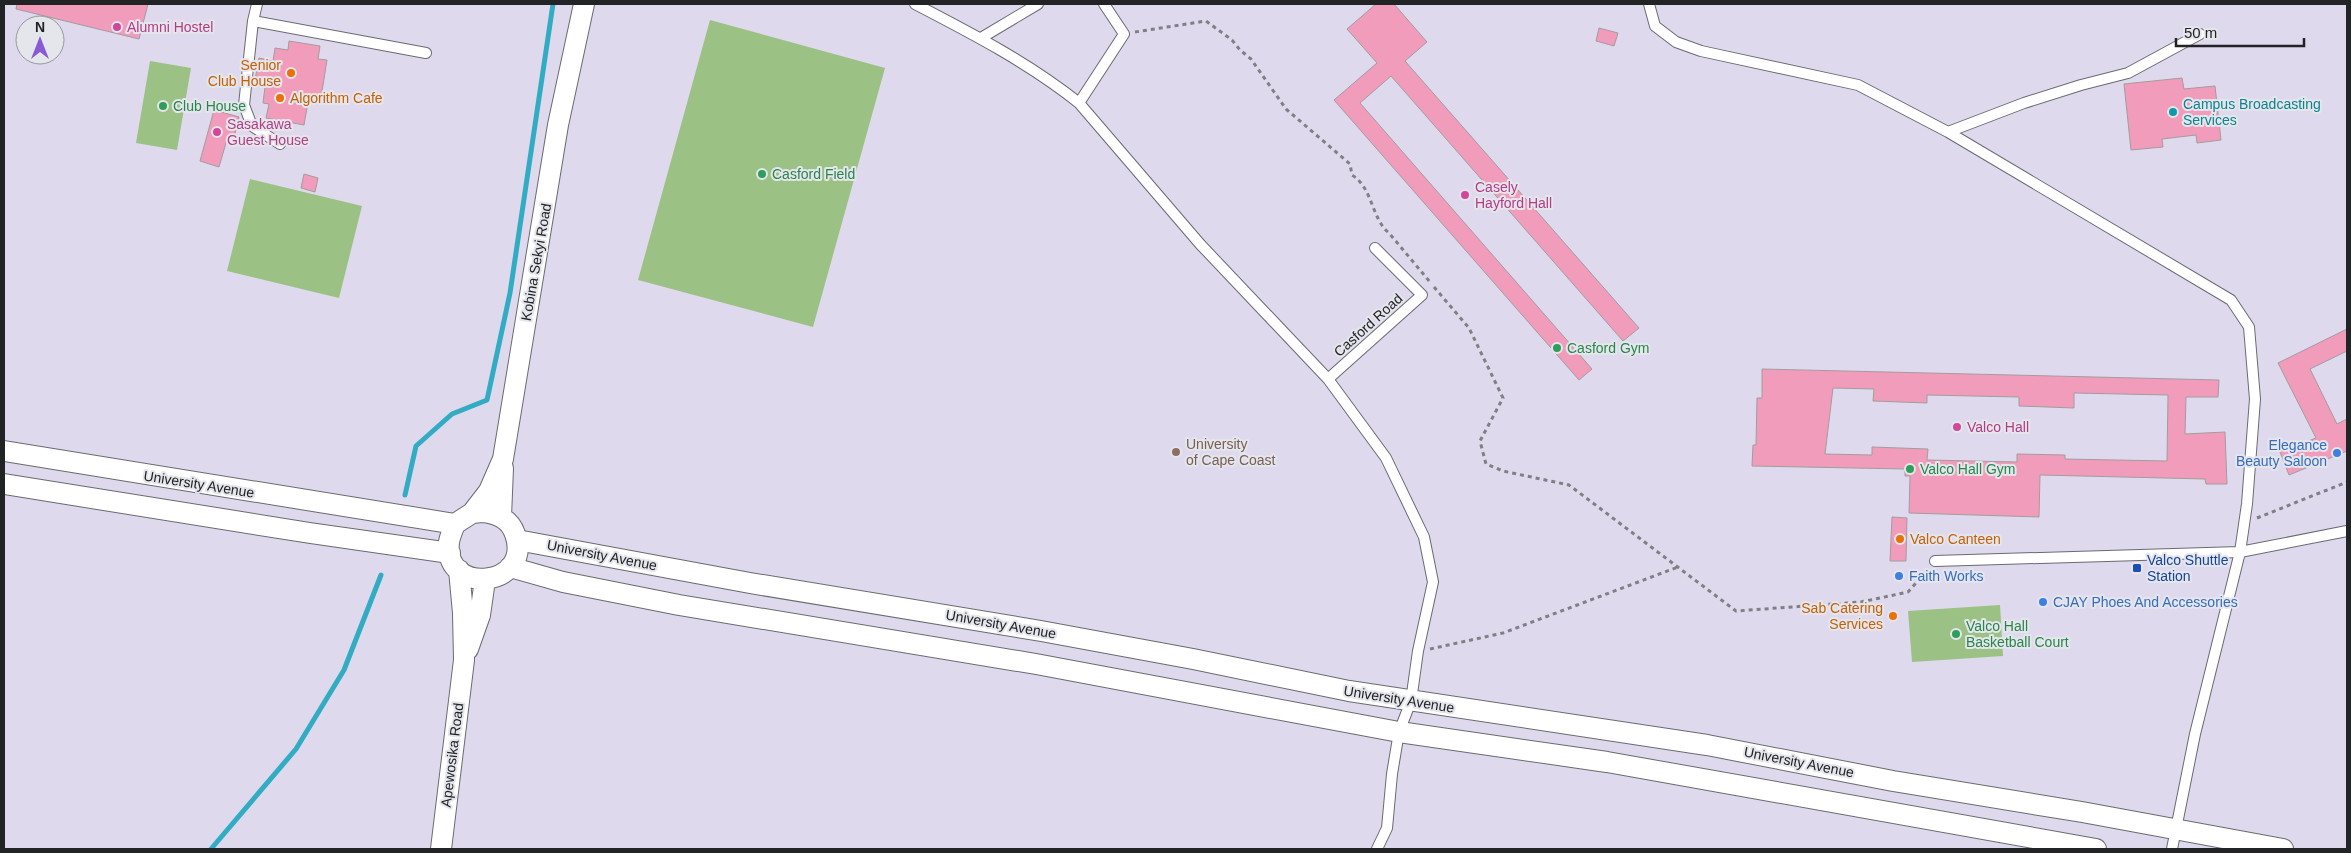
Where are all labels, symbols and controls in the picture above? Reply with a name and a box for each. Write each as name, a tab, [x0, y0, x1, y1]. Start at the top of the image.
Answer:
north arrow	[15, 15, 65, 65]
scale bar	[2176, 15, 2304, 47]
text: N	[35, 19, 45, 35]
place label: Alumni Hostel	[127, 19, 213, 35]
marker: Alumni Hostel	[111, 21, 123, 33]
text: 50 m	[2184, 24, 2217, 41]
place label: Senior Club House	[208, 57, 281, 89]
marker: Senior Club House	[285, 67, 297, 79]
place label: Algorithm Cafe	[290, 90, 383, 106]
marker: Algorithm Cafe	[274, 92, 286, 104]
place label: Campus Broadcasting Services	[2183, 96, 2321, 128]
place label: Club House	[173, 98, 246, 114]
marker: Club House	[157, 100, 169, 112]
marker: Campus Broadcasting Services	[2167, 106, 2179, 118]
place label: Sasakawa Guest House	[227, 116, 309, 148]
marker: Sasakawa Guest House	[211, 126, 223, 138]
place label: Casford Field	[772, 166, 855, 182]
marker: Casford Field	[756, 168, 768, 180]
place label: Casely Hayford Hall	[1475, 179, 1552, 211]
marker: Casely Hayford Hall	[1459, 189, 1471, 201]
street label: Kobina Sekyi Road	[518, 202, 554, 322]
street label: Casford Road	[1331, 290, 1405, 360]
place label: Casford Gym	[1567, 340, 1649, 356]
marker: Casford Gym	[1551, 342, 1563, 354]
place label: Valco Hall	[1967, 419, 2029, 435]
marker: Valco Hall	[1951, 421, 1963, 433]
place label: University of Cape Coast	[1186, 436, 1276, 468]
place label: Elegance Beauty Saloon	[2236, 437, 2327, 469]
marker: University of Cape Coast	[1170, 446, 1182, 458]
marker: Elegance Beauty Saloon	[2331, 447, 2343, 459]
place label: Valco Hall Gym	[1920, 461, 2015, 477]
marker: Valco Hall Gym	[1904, 463, 1916, 475]
street label: University Avenue	[143, 467, 256, 501]
place label: Valco Canteen	[1910, 531, 2001, 547]
marker: Valco Canteen	[1894, 533, 1906, 545]
street label: University Avenue	[546, 536, 659, 574]
place label: Valco Shuttle Station	[2147, 552, 2229, 584]
marker: Valco Shuttle Station	[2131, 562, 2143, 574]
place label: Faith Works	[1909, 568, 1983, 584]
marker: Faith Works	[1893, 570, 1905, 582]
place label: CJAY Phoes And Accessories	[2053, 594, 2238, 610]
marker: CJAY Phoes And Accessories	[2037, 596, 2049, 608]
place label: Sab Catering Services	[1801, 600, 1883, 632]
street label: University Avenue	[945, 606, 1058, 642]
marker: Sab Catering Services	[1887, 610, 1899, 622]
place label: Valco Hall Basketball Court	[1966, 618, 2069, 650]
marker: Valco Hall Basketball Court	[1950, 628, 1962, 640]
street label: University Avenue	[1343, 682, 1456, 716]
street label: Apewosika Road	[438, 702, 466, 808]
street label: University Avenue	[1743, 743, 1856, 781]

